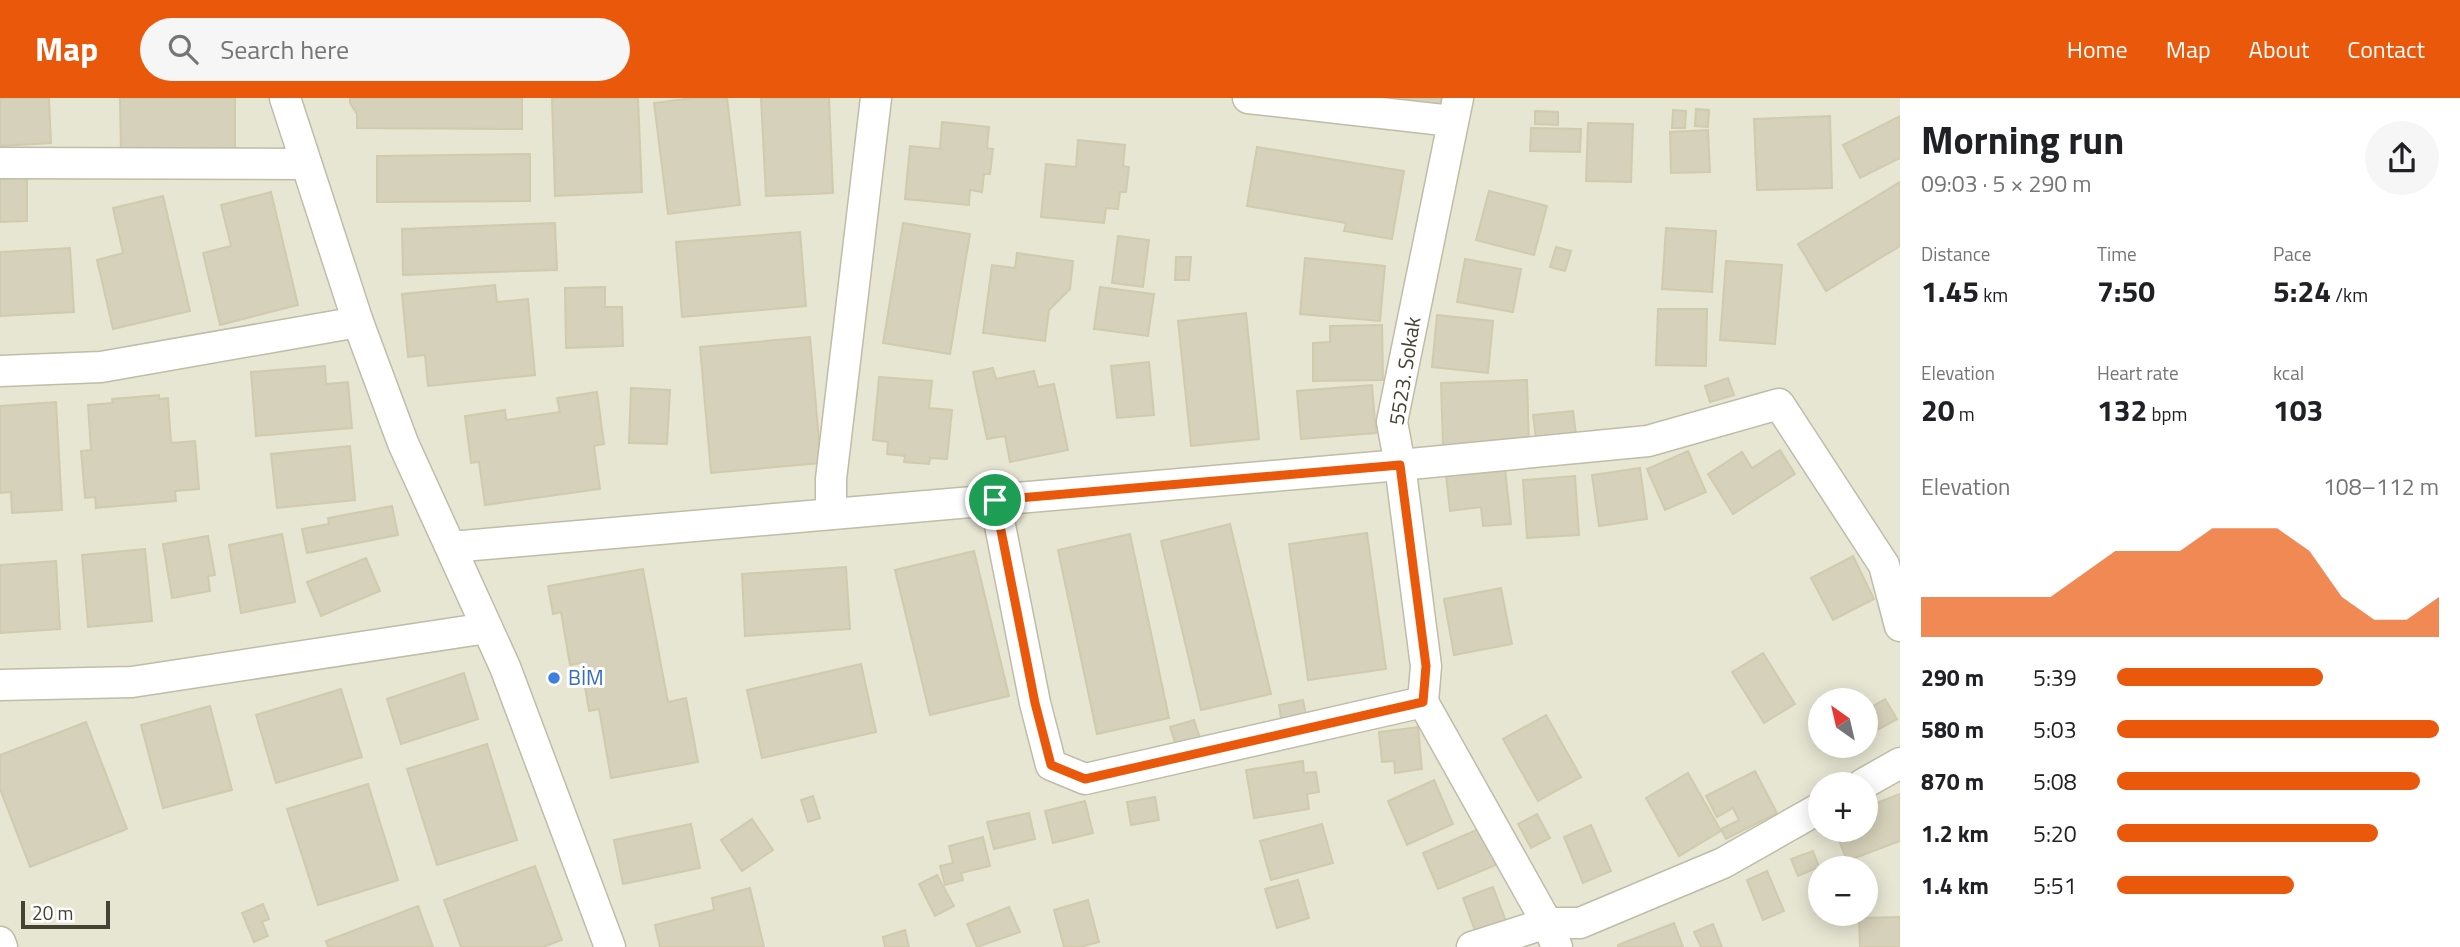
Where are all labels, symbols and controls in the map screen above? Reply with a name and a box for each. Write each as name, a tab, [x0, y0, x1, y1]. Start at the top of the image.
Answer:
search box	[140, 18, 630, 81]
text: Map	[35, 24, 98, 74]
icon: search	[164, 30, 202, 68]
text: Search here	[220, 30, 349, 69]
text: Home	[2067, 31, 2128, 67]
text: Map	[2166, 31, 2211, 67]
text: About	[2249, 31, 2309, 67]
text: Contact	[2347, 31, 2425, 67]
text: Morning run	[1921, 111, 2124, 169]
button: share	[2365, 121, 2439, 195]
text: 09:03 · 5 × 290 m	[1921, 166, 2091, 201]
text: Distance	[1921, 239, 1990, 268]
text: Time	[2097, 239, 2137, 268]
text: Pace	[2273, 239, 2311, 268]
text: 1.45	[1921, 268, 1979, 314]
text: 7:50	[2097, 268, 2155, 314]
text: 5:24	[2273, 268, 2331, 314]
text: km	[1979, 280, 2008, 309]
text: /km	[2331, 280, 2368, 309]
street label: 5523. Sokak	[1380, 314, 1428, 427]
text: Elevation	[1921, 358, 1995, 387]
text: Heart rate	[2097, 358, 2179, 387]
text: kcal	[2273, 358, 2304, 387]
text: 20	[1921, 387, 1955, 433]
text: 132	[2097, 387, 2147, 433]
text: 103	[2273, 387, 2323, 433]
text: m	[1955, 399, 1975, 428]
text: bpm	[2147, 399, 2187, 428]
text: Elevation	[1921, 469, 2010, 504]
text: 108–112 m	[2323, 469, 2439, 504]
pin	[965, 470, 1025, 530]
icon: arrive	[976, 481, 1014, 519]
text: 290 m	[1921, 660, 1984, 695]
text: 5:39	[2033, 660, 2077, 695]
place label: BİM	[568, 661, 604, 693]
marker: BİM	[546, 670, 562, 686]
north arrow	[1808, 688, 1878, 758]
map controls	[1808, 688, 1878, 926]
text: 580 m	[1921, 712, 1984, 747]
text: 5:03	[2033, 712, 2077, 747]
text: 870 m	[1921, 764, 1984, 799]
text: 5:08	[2033, 764, 2077, 799]
button: +	[1808, 772, 1878, 842]
text: 1.2 km	[1921, 816, 1989, 851]
text: 5:20	[2033, 816, 2077, 851]
button: −	[1808, 856, 1878, 926]
text: 1.4 km	[1921, 868, 1989, 903]
text: 5:51	[2033, 868, 2077, 903]
scale bar	[21, 898, 110, 930]
text: 20 m	[32, 898, 73, 927]

